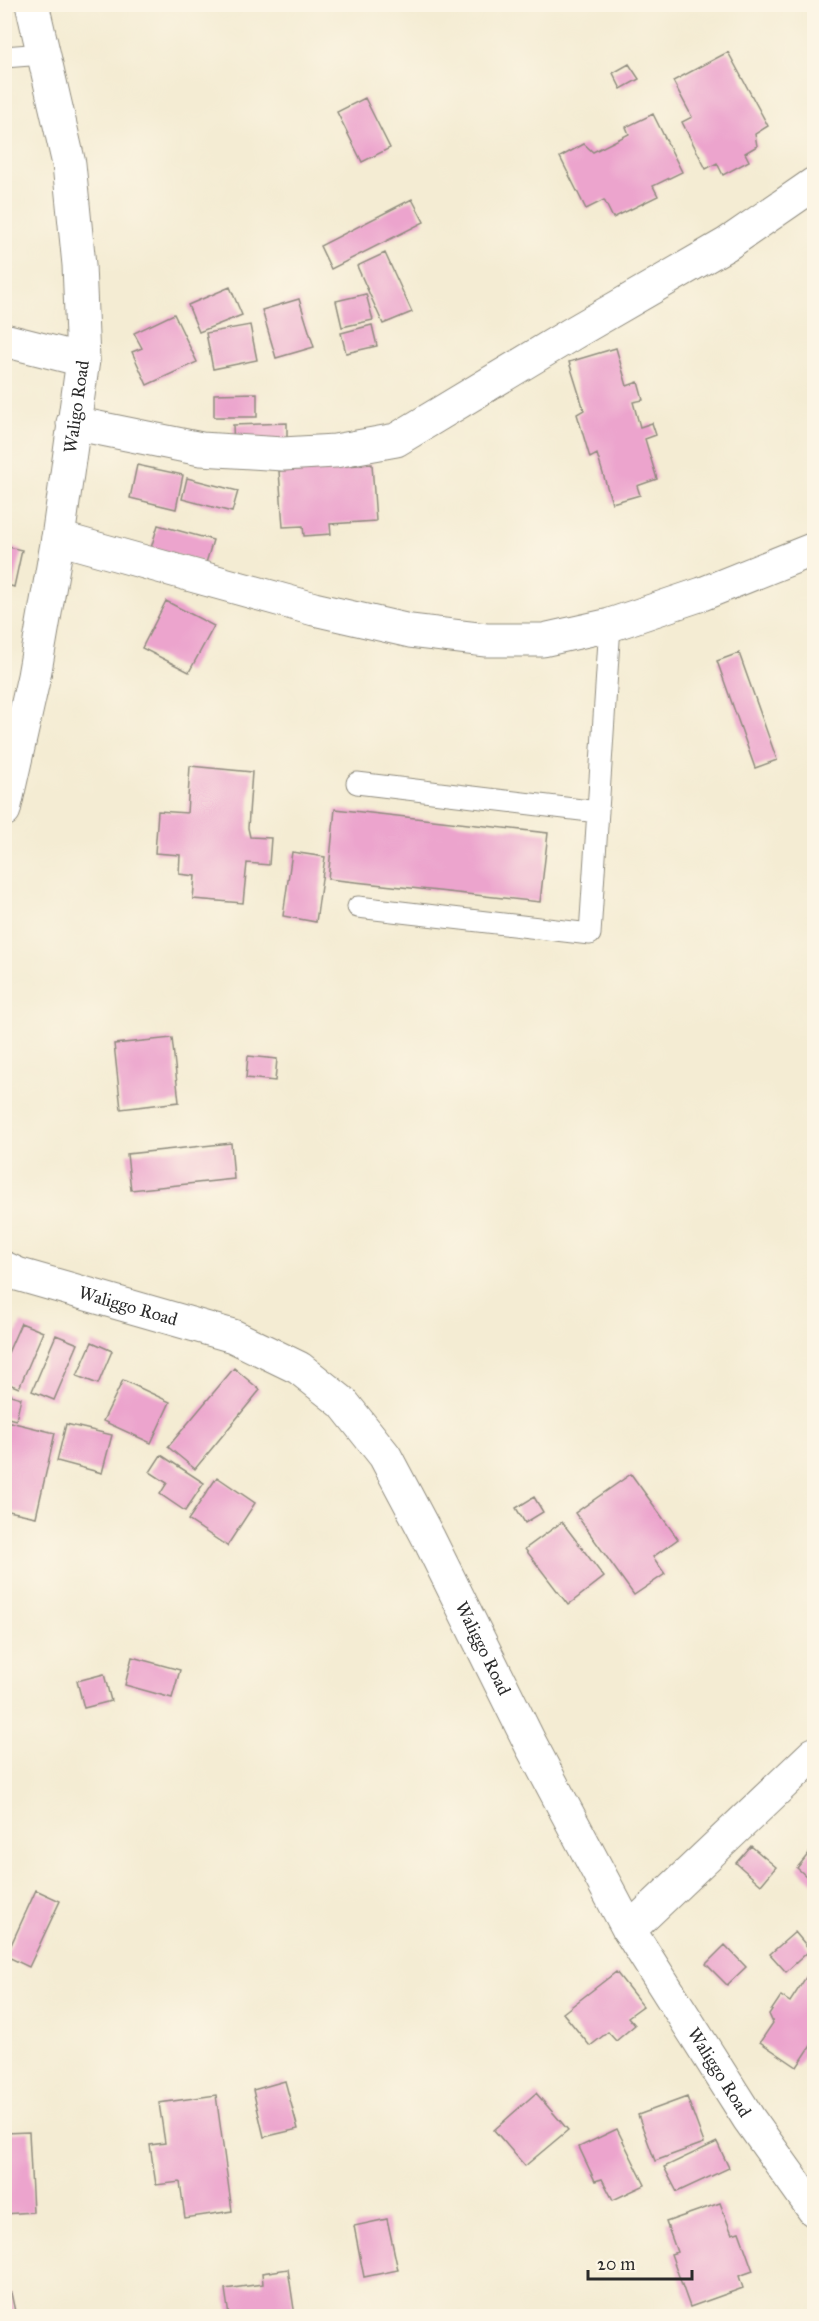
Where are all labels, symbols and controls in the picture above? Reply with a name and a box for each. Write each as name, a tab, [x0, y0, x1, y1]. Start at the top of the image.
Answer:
street label: Waligo Road	[59, 359, 94, 455]
street label: Waliggo Road	[76, 1281, 180, 1331]
street label: Waliggo Road	[451, 1598, 516, 1699]
street label: Waliggo Road	[683, 2023, 756, 2121]
scale bar	[588, 2243, 692, 2281]
text: 20 m	[597, 2253, 635, 2275]

